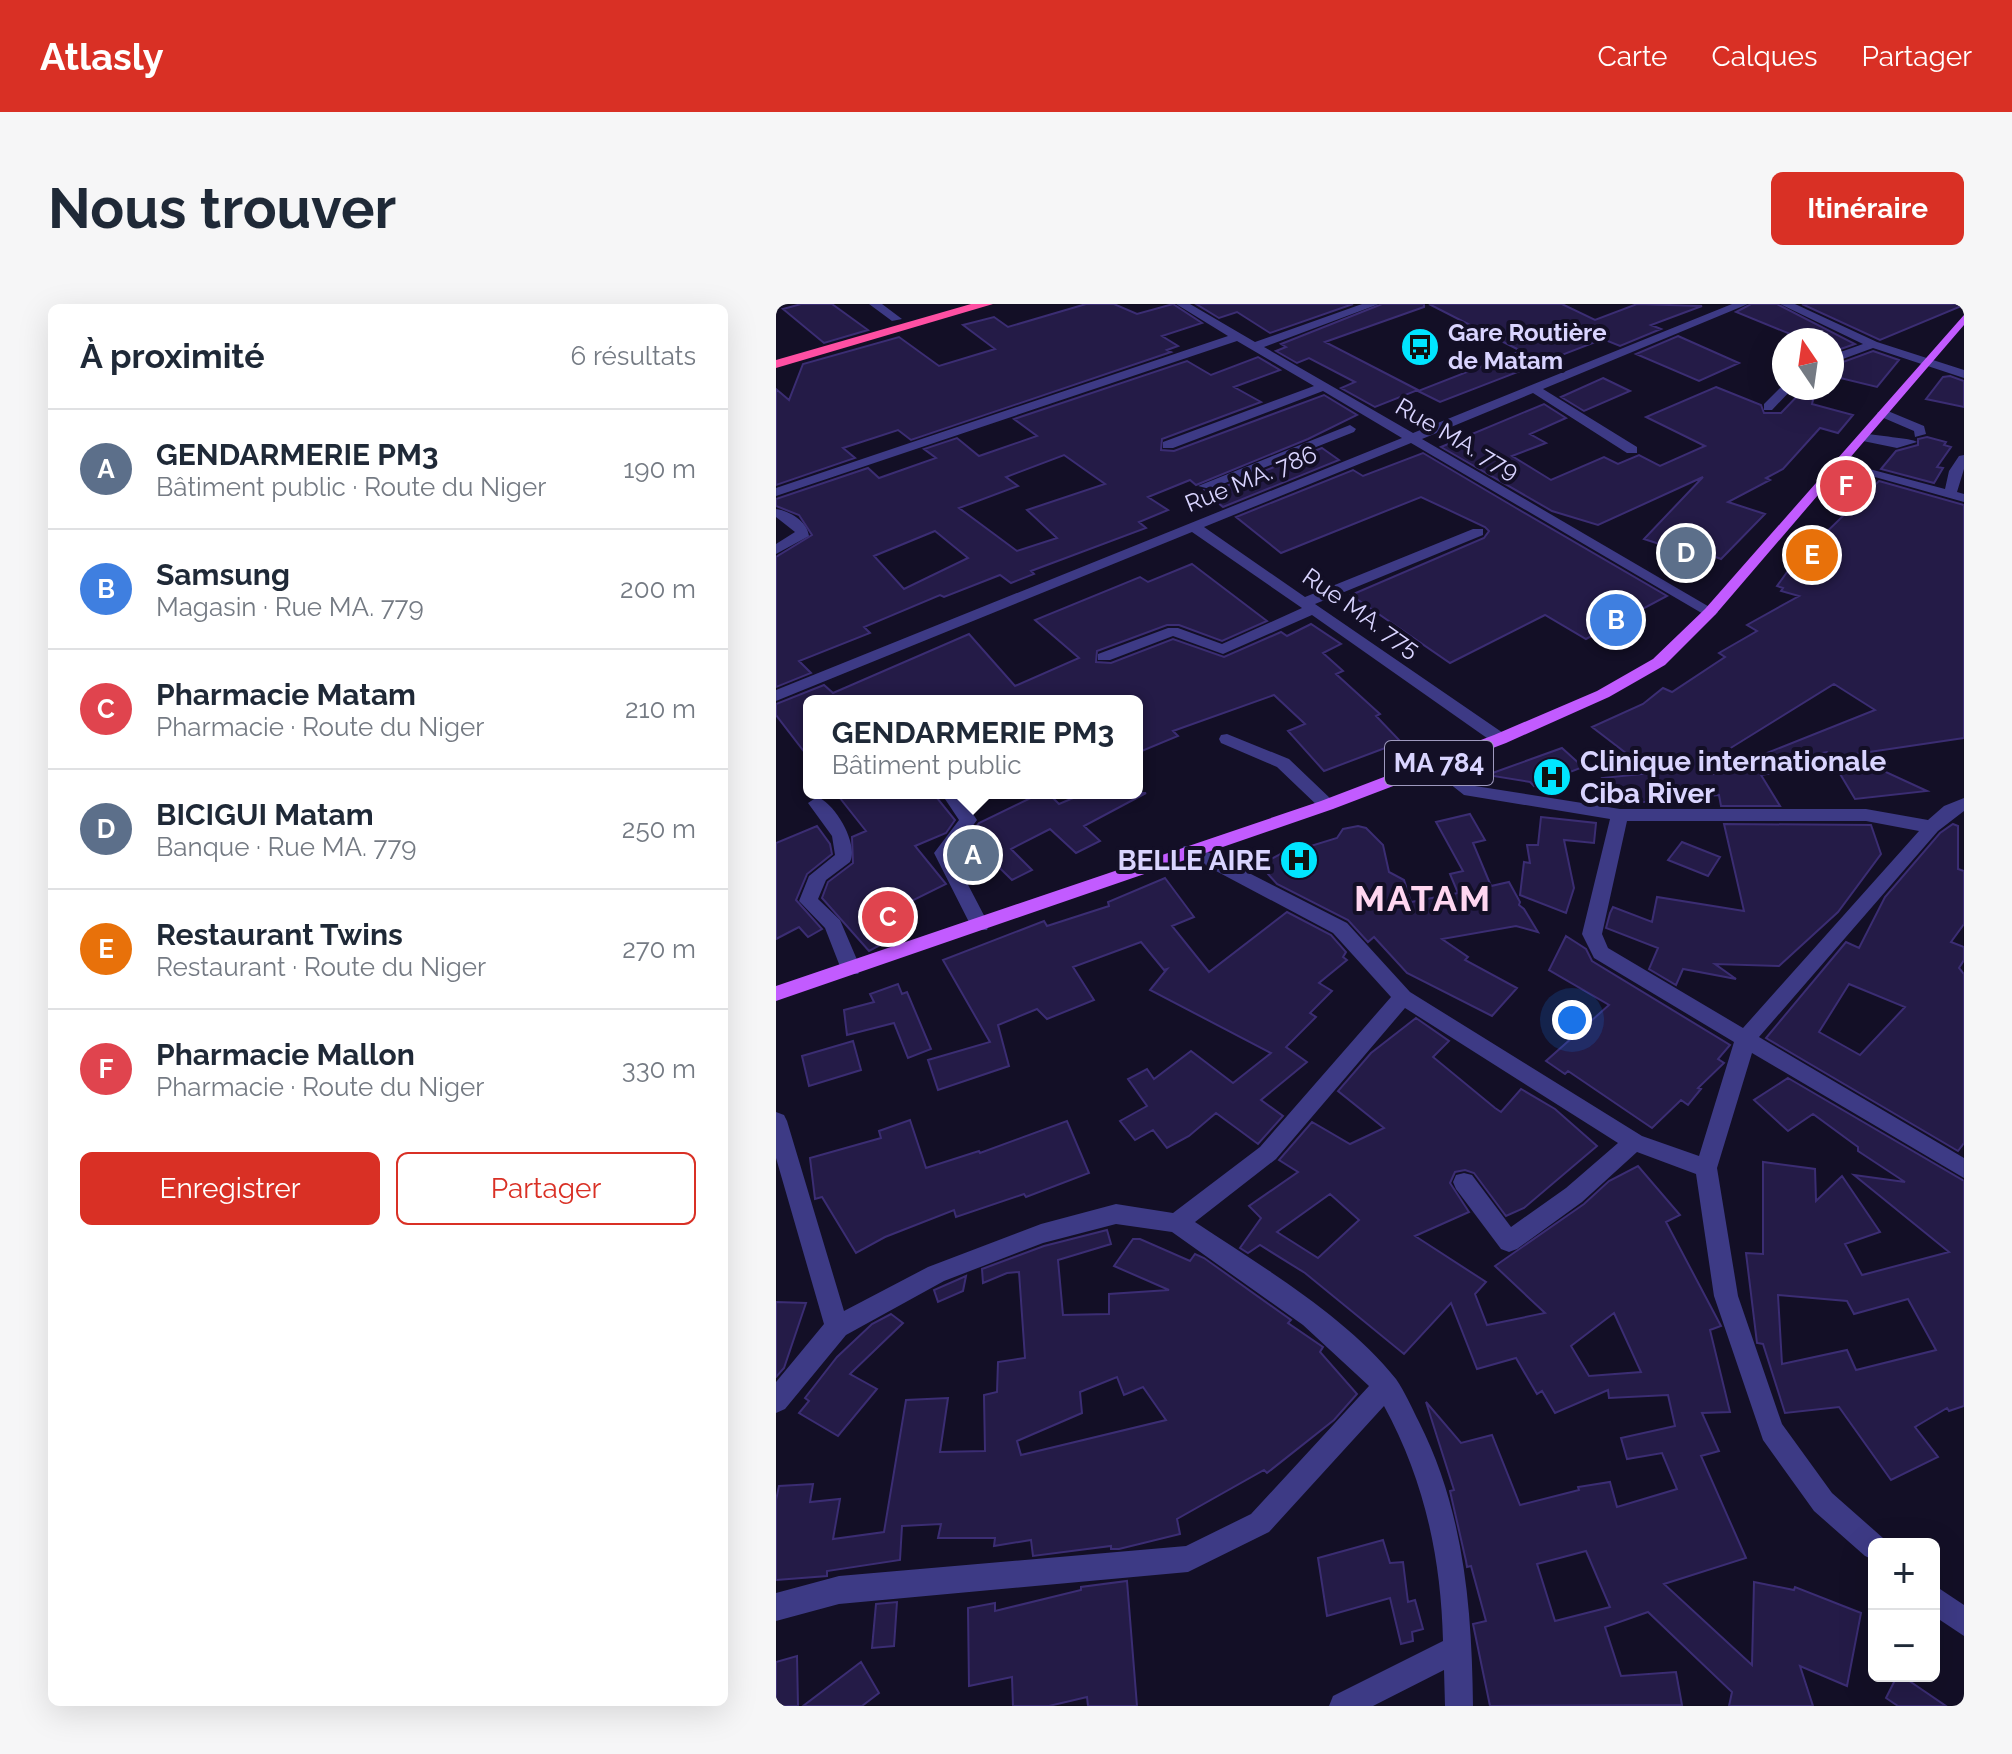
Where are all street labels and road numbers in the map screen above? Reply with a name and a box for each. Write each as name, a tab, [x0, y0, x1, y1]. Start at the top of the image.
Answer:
street label: Rue MA. 779	[1390, 392, 1524, 486]
street label: Rue MA. 786	[1181, 439, 1321, 518]
street label: Rue MA. 775	[1297, 562, 1425, 664]
road number: MA 784	[1385, 741, 1493, 785]

